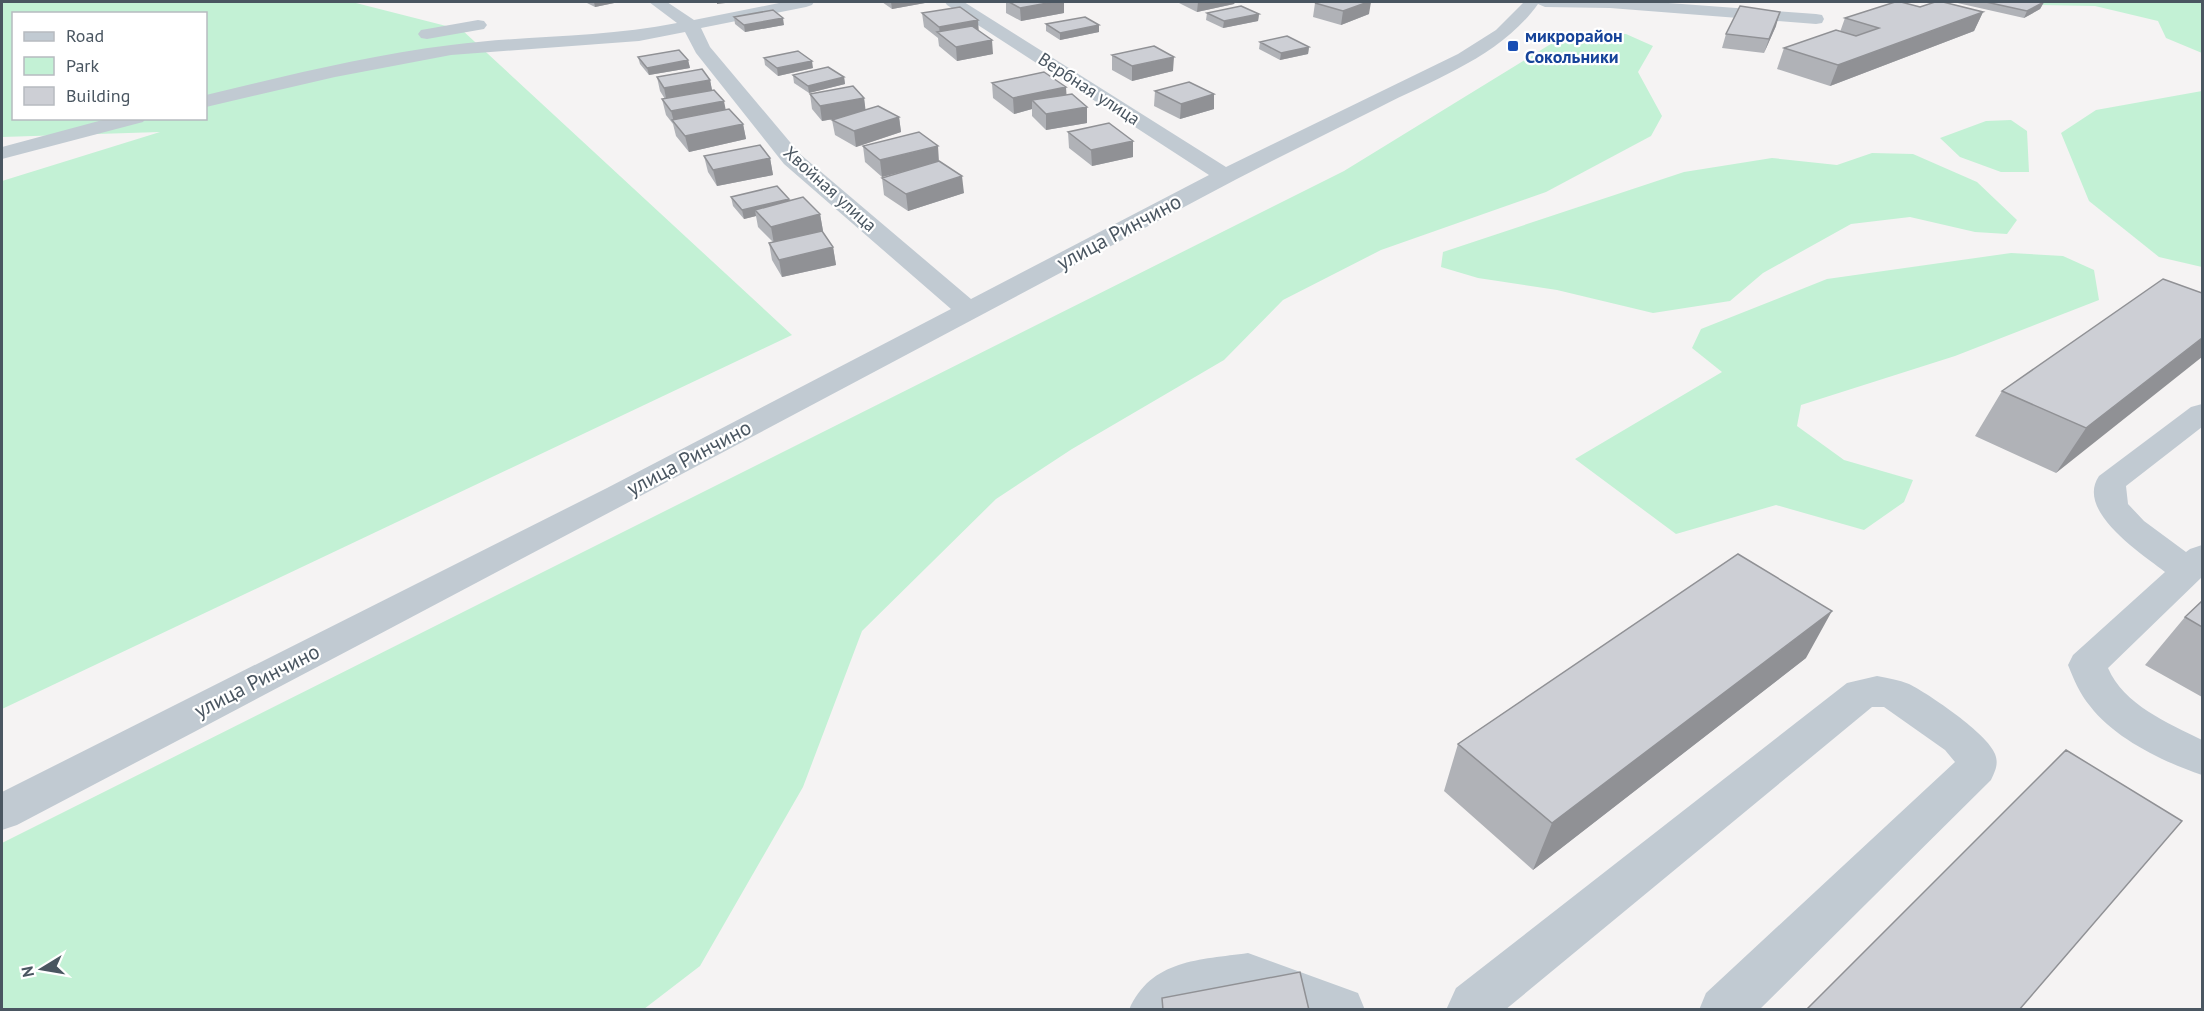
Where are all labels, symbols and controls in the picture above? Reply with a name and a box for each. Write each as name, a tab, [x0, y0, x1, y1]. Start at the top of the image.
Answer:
legend	[12, 12, 207, 120]
text: Road	[66, 24, 104, 47]
place label: микрорайон Сокольники	[1525, 24, 1623, 68]
marker: микрорайон Сокольники	[1506, 39, 1520, 53]
street label: Вербная улица	[1034, 47, 1145, 130]
text: Park	[66, 54, 99, 77]
text: Building	[66, 84, 130, 107]
street label: Хвойная улица	[779, 141, 882, 236]
street label: улица Ринчино	[1052, 187, 1186, 276]
street label: улица Ринчино	[622, 413, 756, 502]
street label: улица Ринчино	[189, 637, 324, 724]
north arrow	[12, 939, 72, 999]
text: N	[16, 965, 38, 979]

